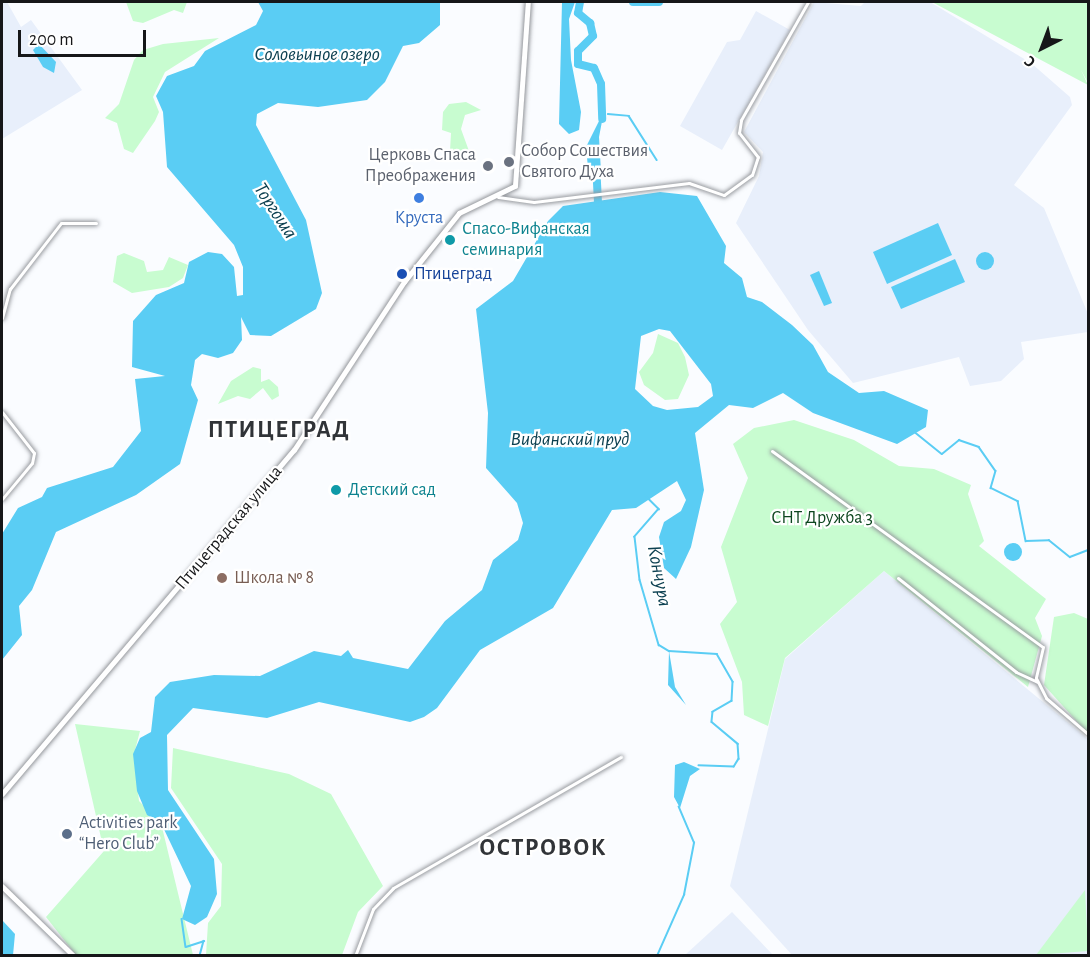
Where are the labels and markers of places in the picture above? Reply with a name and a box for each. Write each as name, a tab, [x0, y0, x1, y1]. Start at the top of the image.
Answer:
place label: Собор Сошествия Святого Духа	[521, 141, 648, 184]
place label: Церковь Спаса Преображения	[365, 145, 476, 188]
marker: Собор Сошествия Святого Духа	[502, 155, 516, 169]
marker: Церковь Спаса Преображения	[481, 159, 495, 173]
marker: Круста	[412, 191, 426, 205]
place label: Круста	[395, 207, 443, 229]
place label: Спасо-Вифанская семинария	[462, 219, 590, 262]
marker: Спасо-Вифанская семинария	[443, 233, 457, 247]
place label: Птицеград	[414, 263, 492, 285]
marker: Птицеград	[395, 267, 409, 281]
place label: Детский сад	[348, 479, 436, 501]
marker: Детский сад	[329, 483, 343, 497]
place label: Школа № 8	[234, 567, 314, 589]
marker: Школа № 8	[215, 571, 229, 585]
place label: Activities park “Hero Club”	[79, 813, 177, 856]
marker: Activities park “Hero Club”	[60, 827, 74, 841]

